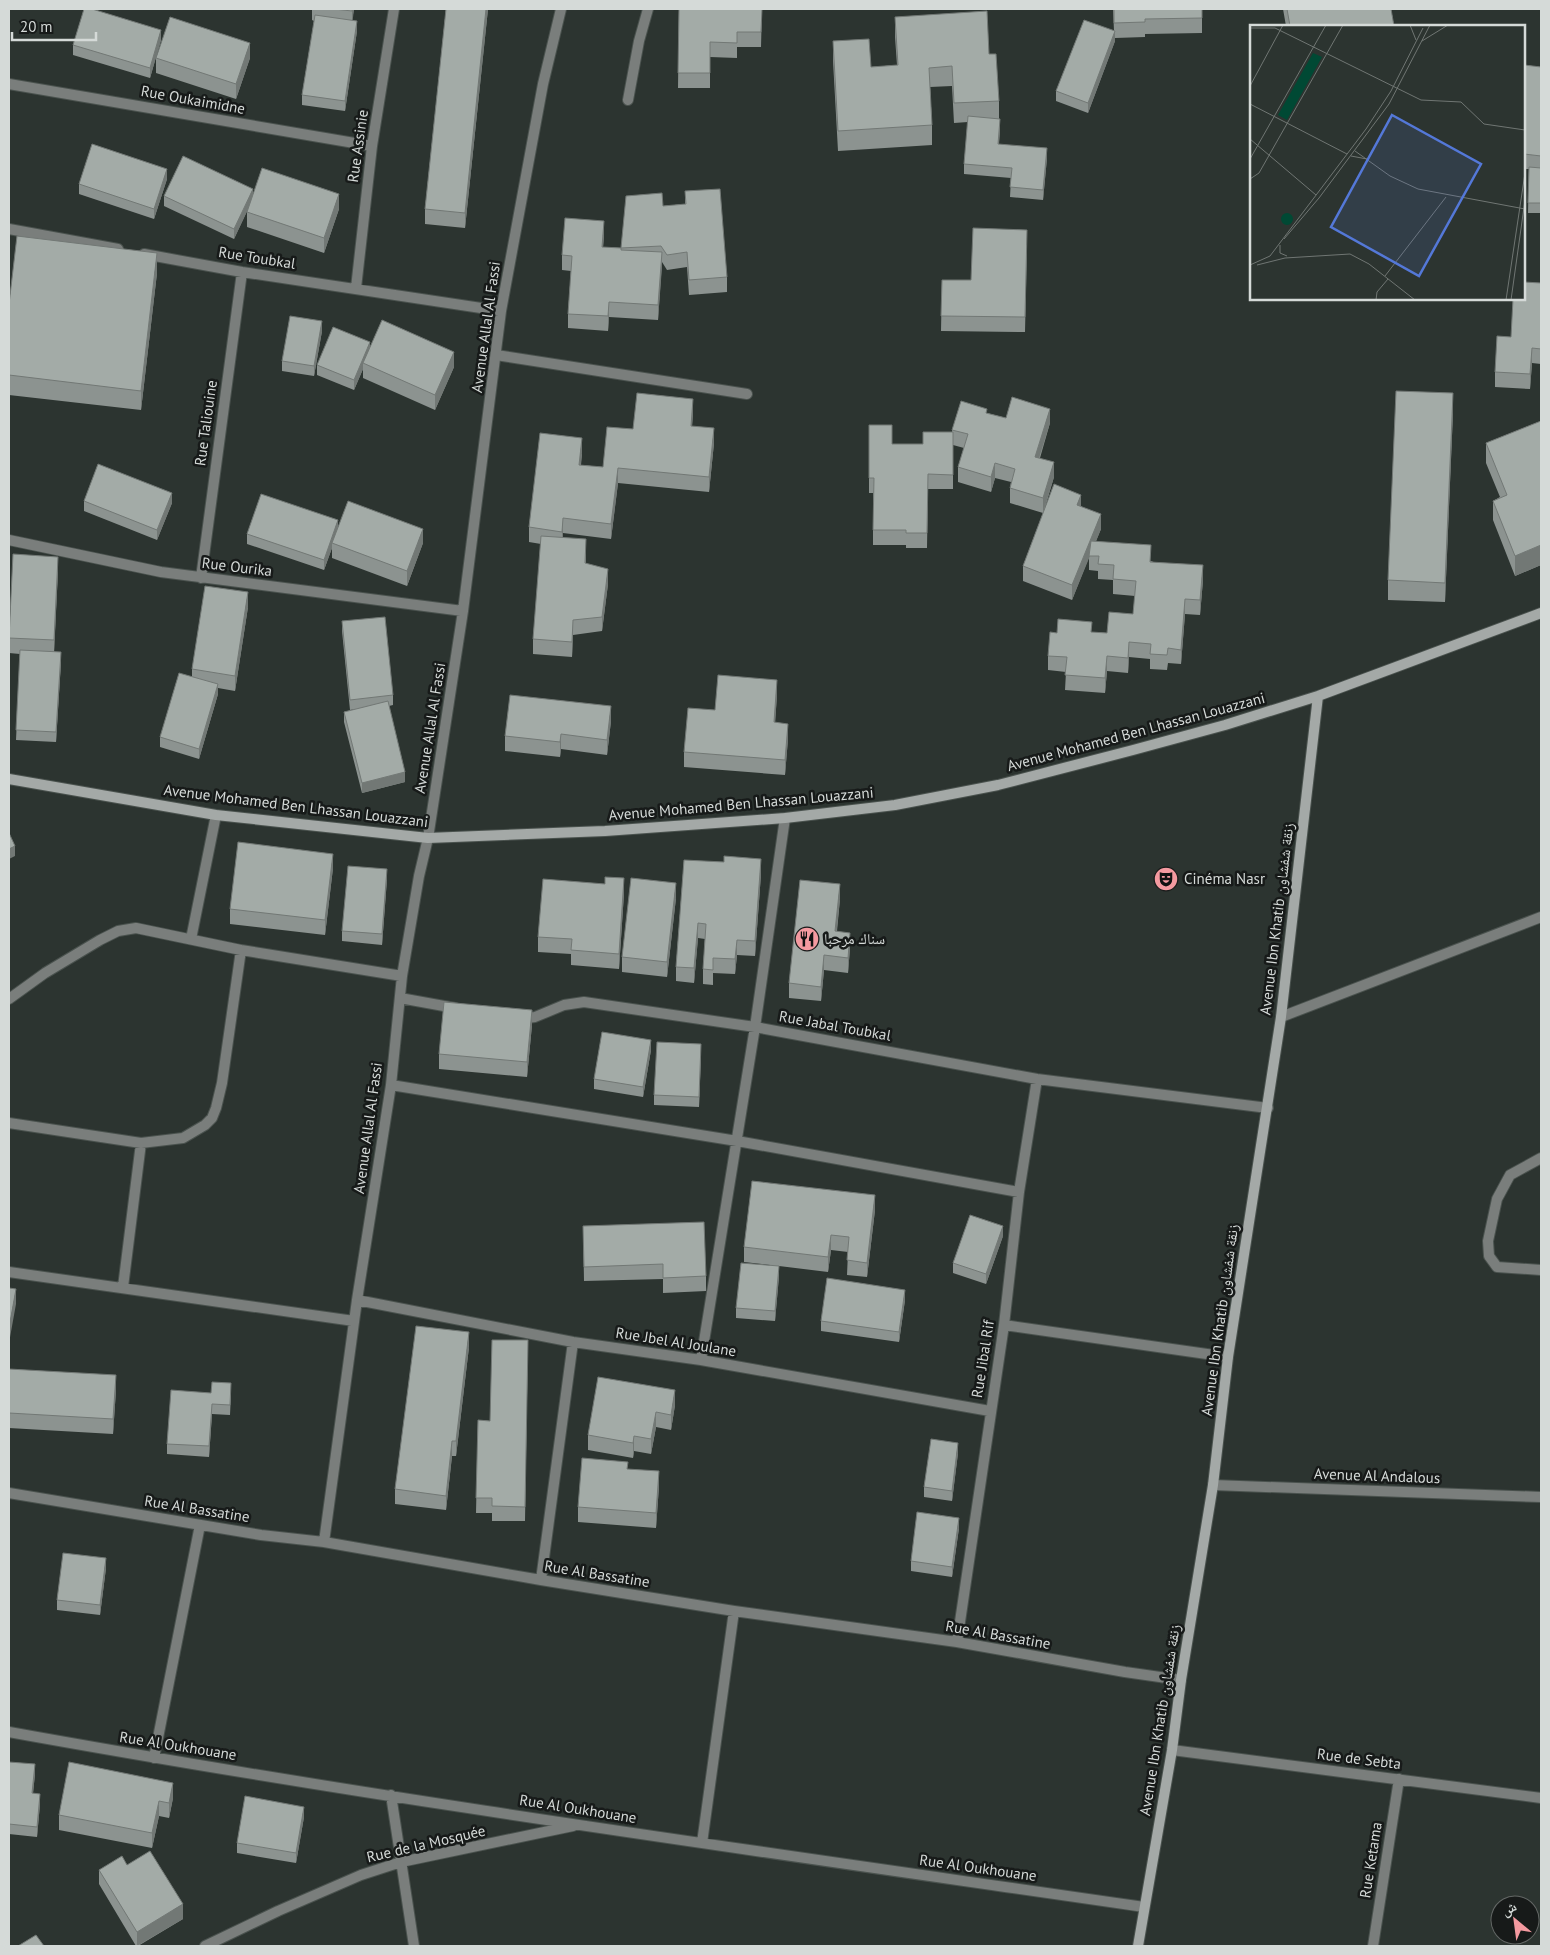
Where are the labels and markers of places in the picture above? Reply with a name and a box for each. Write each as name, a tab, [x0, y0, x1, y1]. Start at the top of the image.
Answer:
theatre icon: Cinéma Nasr	[1153, 866, 1179, 892]
place label: Cinéma Nasr	[1184, 869, 1265, 888]
restaurant icon: سناك مرحبا	[794, 926, 820, 952]
place label: سناك مرحبا	[824, 929, 885, 948]

